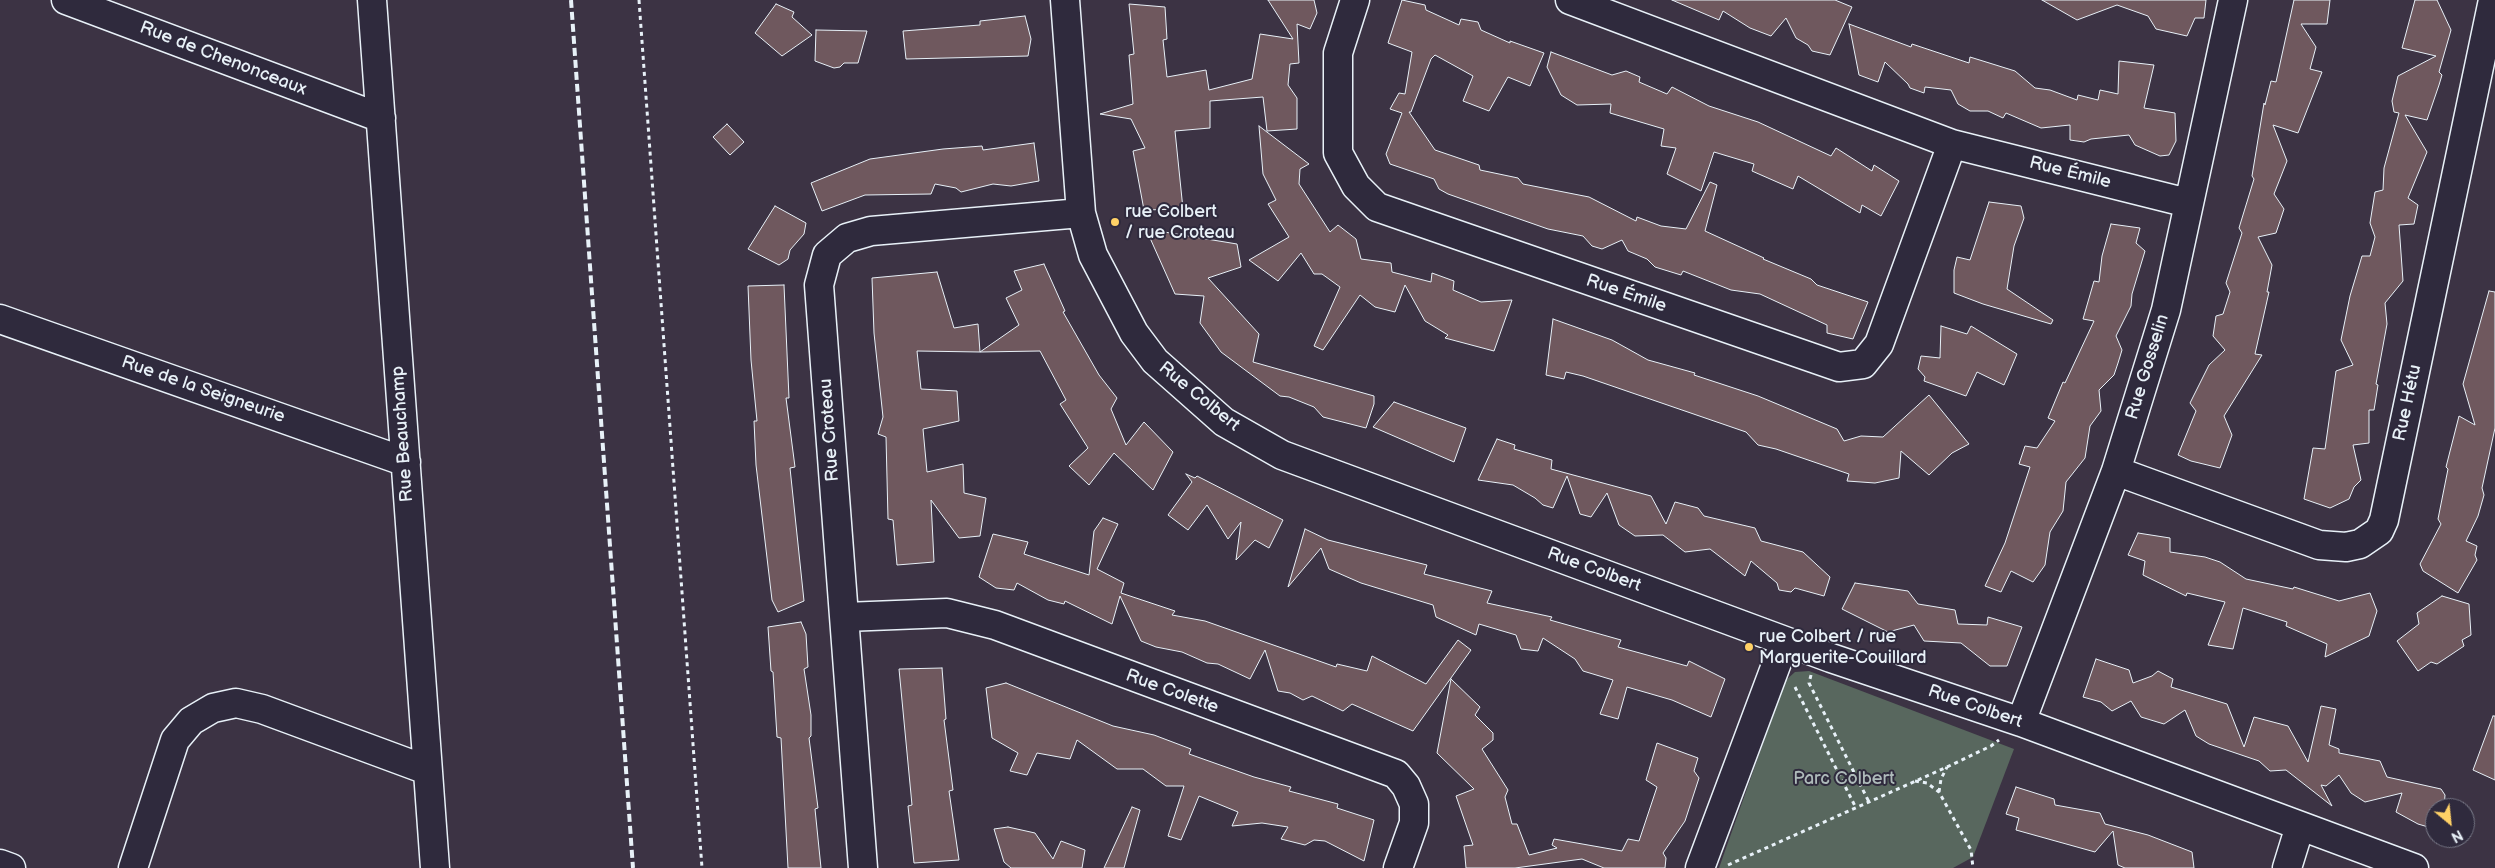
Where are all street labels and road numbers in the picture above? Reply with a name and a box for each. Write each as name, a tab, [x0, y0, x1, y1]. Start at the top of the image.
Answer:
street label: Rue de Chenonceaux	[136, 17, 310, 101]
street label: Rue Émile	[2027, 152, 2113, 194]
street label: Rue Émile	[1583, 270, 1669, 318]
street label: Rue Gosselin	[2122, 312, 2174, 422]
street label: Rue de la Seigneurie	[118, 352, 288, 428]
street label: Rue Colbert	[1154, 358, 1244, 436]
street label: Rue Hétu	[2389, 363, 2427, 443]
street label: Rue Beauchamp	[387, 365, 419, 503]
street label: Rue Croteau	[816, 378, 844, 482]
street label: Rue Colbert	[1544, 543, 1644, 597]
street label: Rue Colette	[1123, 665, 1221, 719]
street label: Rue Colbert	[1925, 681, 2025, 733]

